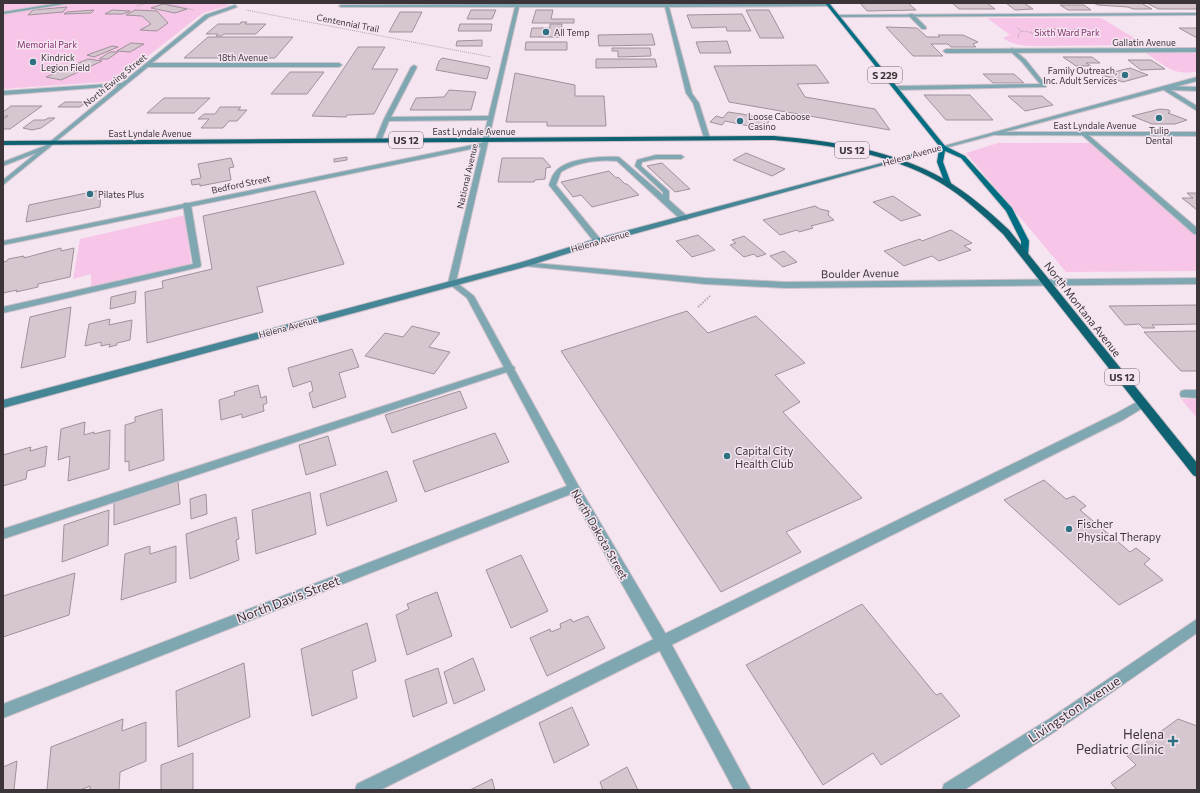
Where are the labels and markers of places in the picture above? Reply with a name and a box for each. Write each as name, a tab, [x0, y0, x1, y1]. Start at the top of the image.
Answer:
marker: All Temp	[541, 27, 551, 37]
place label: All Temp	[554, 27, 590, 38]
place label: Kindrick Legion Field	[41, 52, 90, 73]
marker: Kindrick Legion Field	[28, 57, 38, 67]
place label: Family Outreach, Inc. Adult Services	[1043, 65, 1117, 86]
marker: Family Outreach, Inc. Adult Services	[1120, 70, 1130, 80]
place label: Loose Caboose Casino	[748, 111, 810, 132]
marker: Tulip Dental	[1154, 113, 1164, 123]
marker: Loose Caboose Casino	[735, 116, 745, 126]
place label: Tulip Dental	[1145, 125, 1173, 146]
marker: Pilates Plus	[85, 189, 95, 199]
place label: Pilates Plus	[98, 189, 144, 200]
place label: Capital City Health Club	[735, 444, 794, 470]
marker: Capital City Health Club	[722, 451, 732, 461]
place label: Fischer Physical Therapy	[1077, 517, 1161, 543]
marker: Fischer Physical Therapy	[1064, 524, 1074, 534]
place label: Helena Pediatric Clinic	[1076, 726, 1164, 757]
marker: Helena Pediatric Clinic	[1167, 735, 1179, 747]

